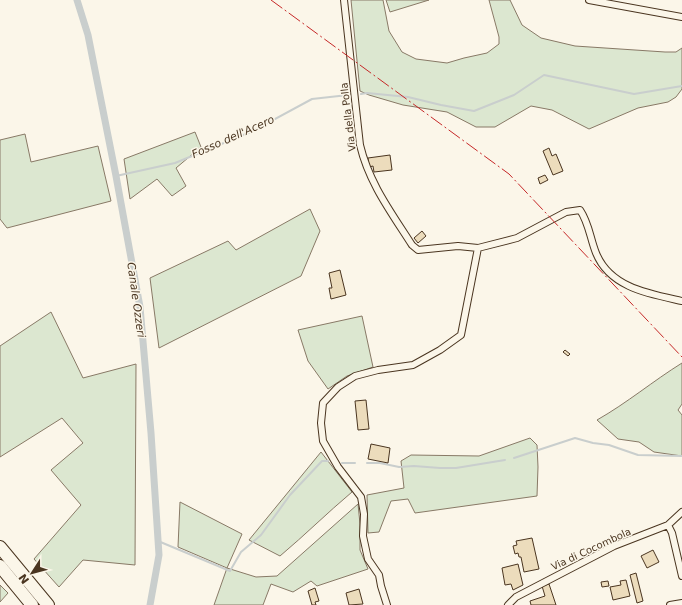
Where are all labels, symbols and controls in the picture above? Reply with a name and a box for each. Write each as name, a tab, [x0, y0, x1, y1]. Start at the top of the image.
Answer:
street label: Via della Polla	[338, 82, 358, 152]
water label: Fosso dell'Acero	[190, 113, 277, 161]
water label: Canale Ozzeri	[124, 261, 148, 339]
street label: Via di Cocombola	[549, 526, 633, 572]
north arrow	[12, 553, 52, 593]
text: N	[16, 571, 32, 586]

